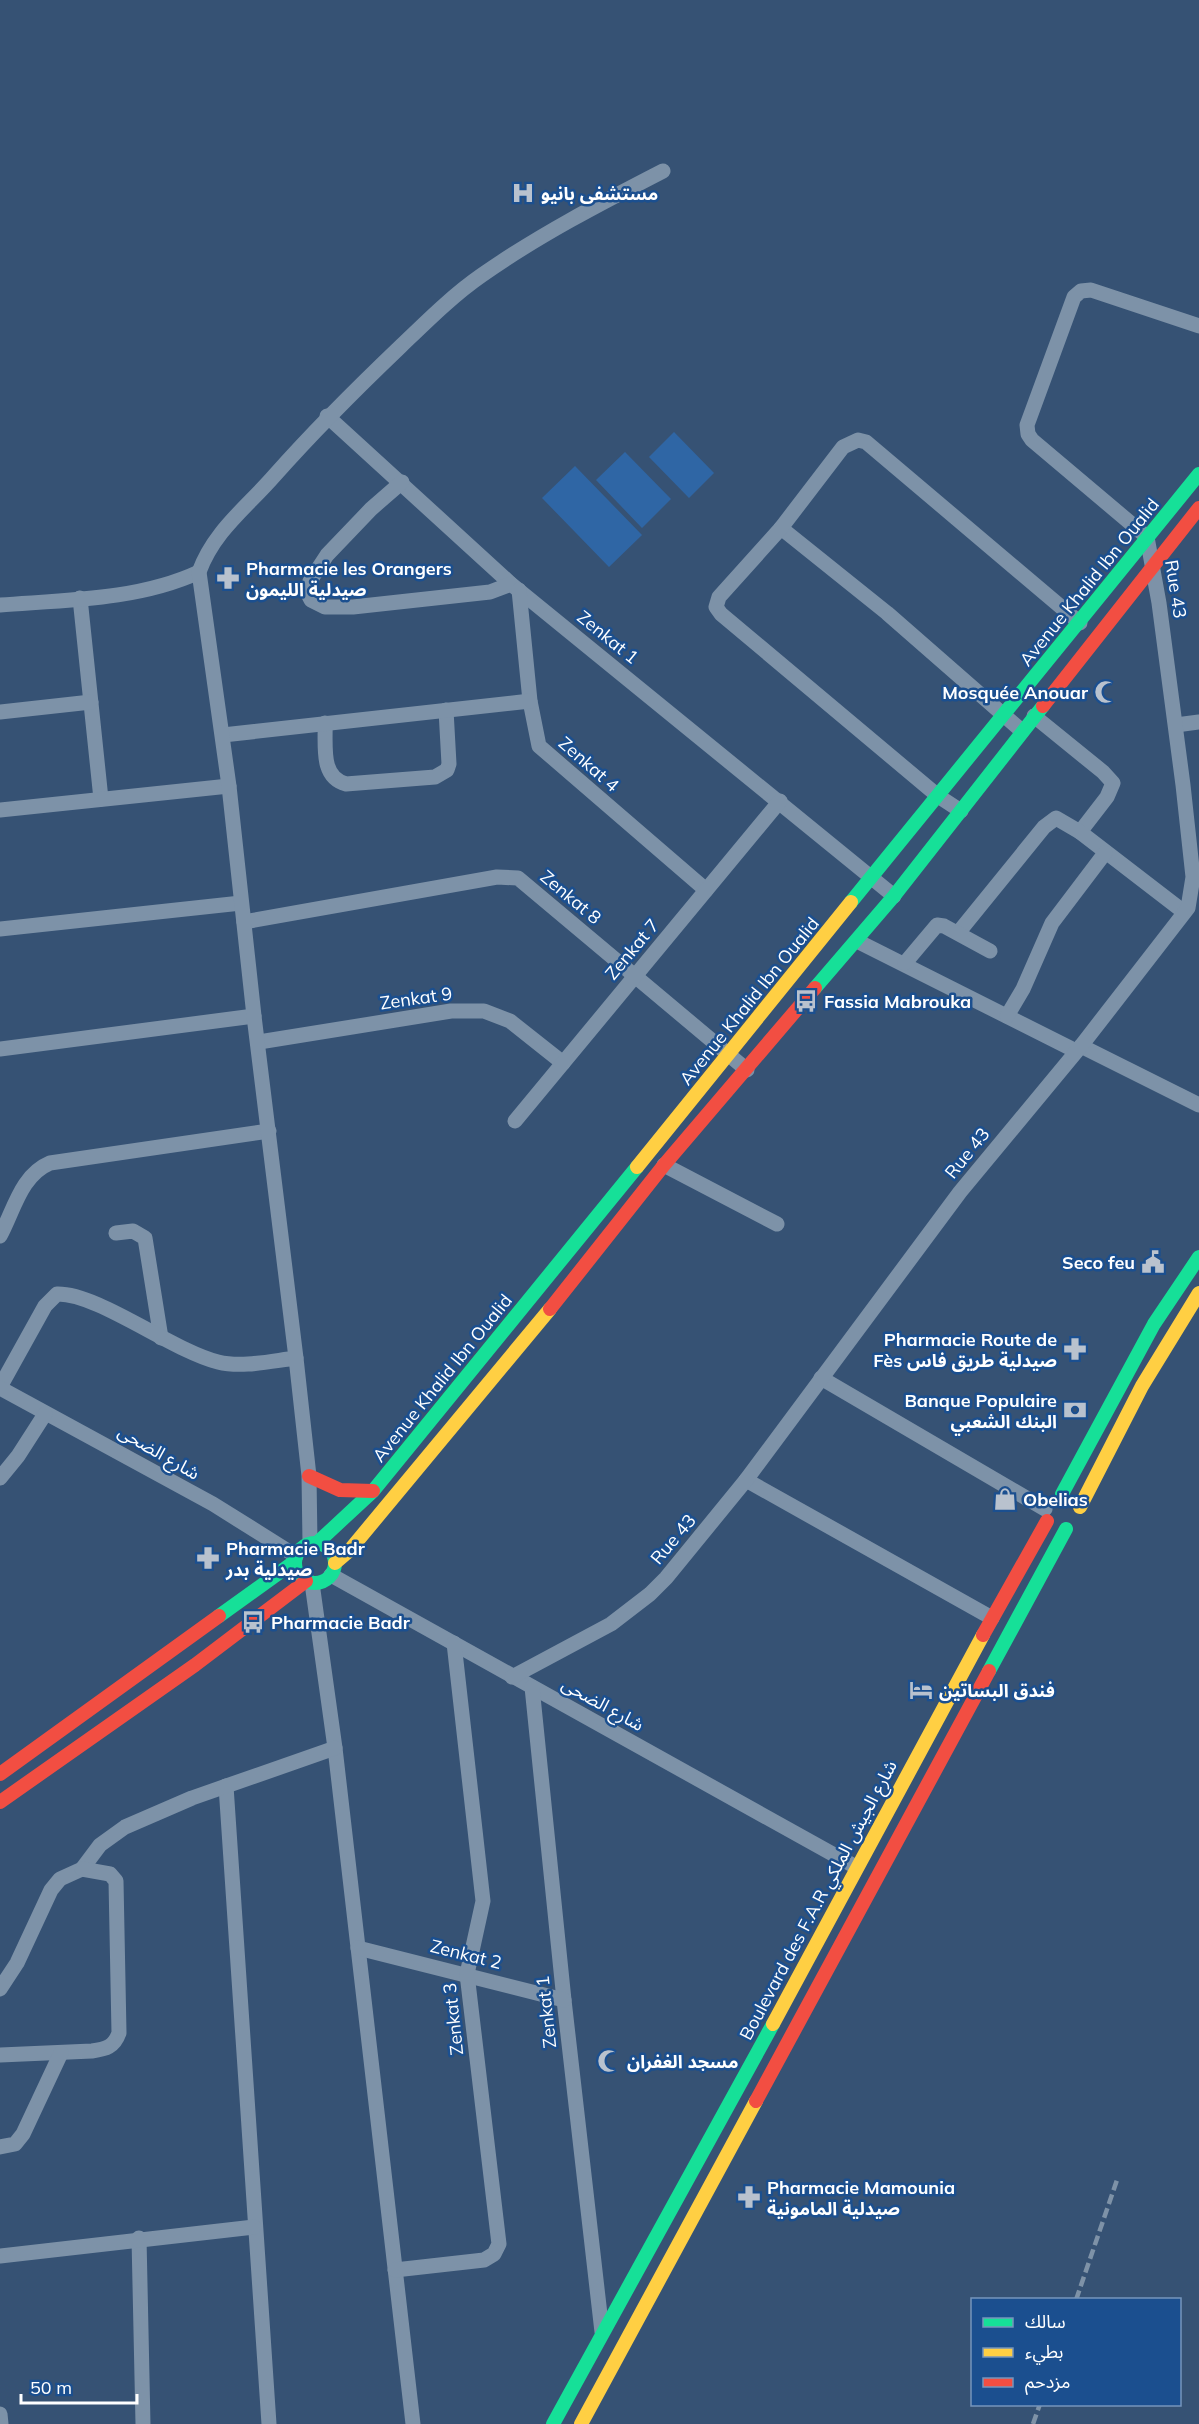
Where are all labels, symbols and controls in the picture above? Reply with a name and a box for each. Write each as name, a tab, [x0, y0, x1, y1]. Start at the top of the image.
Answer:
hospital icon: مستشفى بانيو	[510, 180, 536, 206]
place label: مستشفى بانيو	[541, 182, 658, 205]
street label: Avenue Khalid Ibn Oualid	[1014, 493, 1164, 671]
place label: Pharmacie les Orangers صيدلية الليمون	[246, 557, 452, 601]
street label: Rue 43	[1160, 558, 1192, 620]
pharmacy icon: Pharmacie les Orangers صيدلية الليمون	[215, 565, 241, 591]
street label: Zenkat 1	[573, 605, 643, 669]
mosque icon: Mosquée Anouar	[1093, 679, 1119, 705]
place label: Mosquée Anouar	[942, 681, 1089, 704]
street label: Zenkat 4	[554, 732, 624, 797]
street label: Zenkat 8	[536, 865, 606, 929]
street label: Avenue Khalid Ibn Oualid	[674, 912, 824, 1090]
street label: Zenkat 7	[600, 914, 664, 984]
street label: Zenkat 9	[378, 982, 454, 1014]
bus stop icon: Fassia Mabrouka	[793, 988, 819, 1014]
place label: Fassia Mabrouka	[824, 990, 971, 1013]
street label: Rue 43	[940, 1123, 994, 1183]
public building icon: Seco feu	[1140, 1249, 1166, 1275]
place label: Seco feu	[1062, 1251, 1135, 1274]
street label: Avenue Khalid Ibn Oualid	[367, 1289, 517, 1467]
place label: Pharmacie Route de Fès صيدلية طريق فاس	[873, 1328, 1057, 1372]
pharmacy icon: Pharmacie Route de Fès صيدلية طريق فاس	[1062, 1336, 1088, 1362]
place label: Banque Populaire البنك الشعبي	[904, 1389, 1057, 1436]
bank icon: Banque Populaire البنك الشعبي	[1062, 1397, 1088, 1423]
street label: شارع الضحى	[113, 1419, 204, 1487]
shop icon: Obelias	[992, 1486, 1018, 1512]
place label: Obelias	[1023, 1488, 1088, 1511]
street label: Rue 43	[645, 1509, 701, 1569]
place label: Pharmacie Badr صيدلية بدر	[225, 1537, 366, 1581]
pharmacy icon: Pharmacie Badr صيدلية بدر	[195, 1545, 221, 1571]
bus stop icon: Pharmacie Badr	[240, 1609, 266, 1635]
place label: Pharmacie Badr	[271, 1611, 411, 1634]
street label: شارع الضحى	[556, 1672, 648, 1739]
hotel icon: فندق البساتين	[908, 1677, 934, 1703]
place label: فندق البساتين	[939, 1679, 1055, 1702]
street label: Boulevard des F.A.R شارع الجيش الملكي	[734, 1756, 904, 2045]
street label: Zenkat 2	[428, 1934, 504, 1974]
street label: Zenkat 1	[531, 1975, 561, 2049]
street label: Zenkat 3	[438, 1982, 468, 2056]
mosque icon: مسجد الغفران	[596, 2048, 622, 2074]
place label: مسجد الغفران	[627, 2050, 738, 2073]
place label: Pharmacie Mamounia صيدلية المامونية	[767, 2176, 955, 2220]
pharmacy icon: Pharmacie Mamounia صيدلية المامونية	[736, 2184, 762, 2210]
legend	[971, 2298, 1181, 2406]
text: سالك	[1025, 2310, 1066, 2333]
text: بطيء	[1025, 2340, 1063, 2365]
scale bar	[21, 2367, 136, 2405]
text: مزدحم	[1025, 2370, 1070, 2395]
text: 50 m	[30, 2376, 72, 2399]

